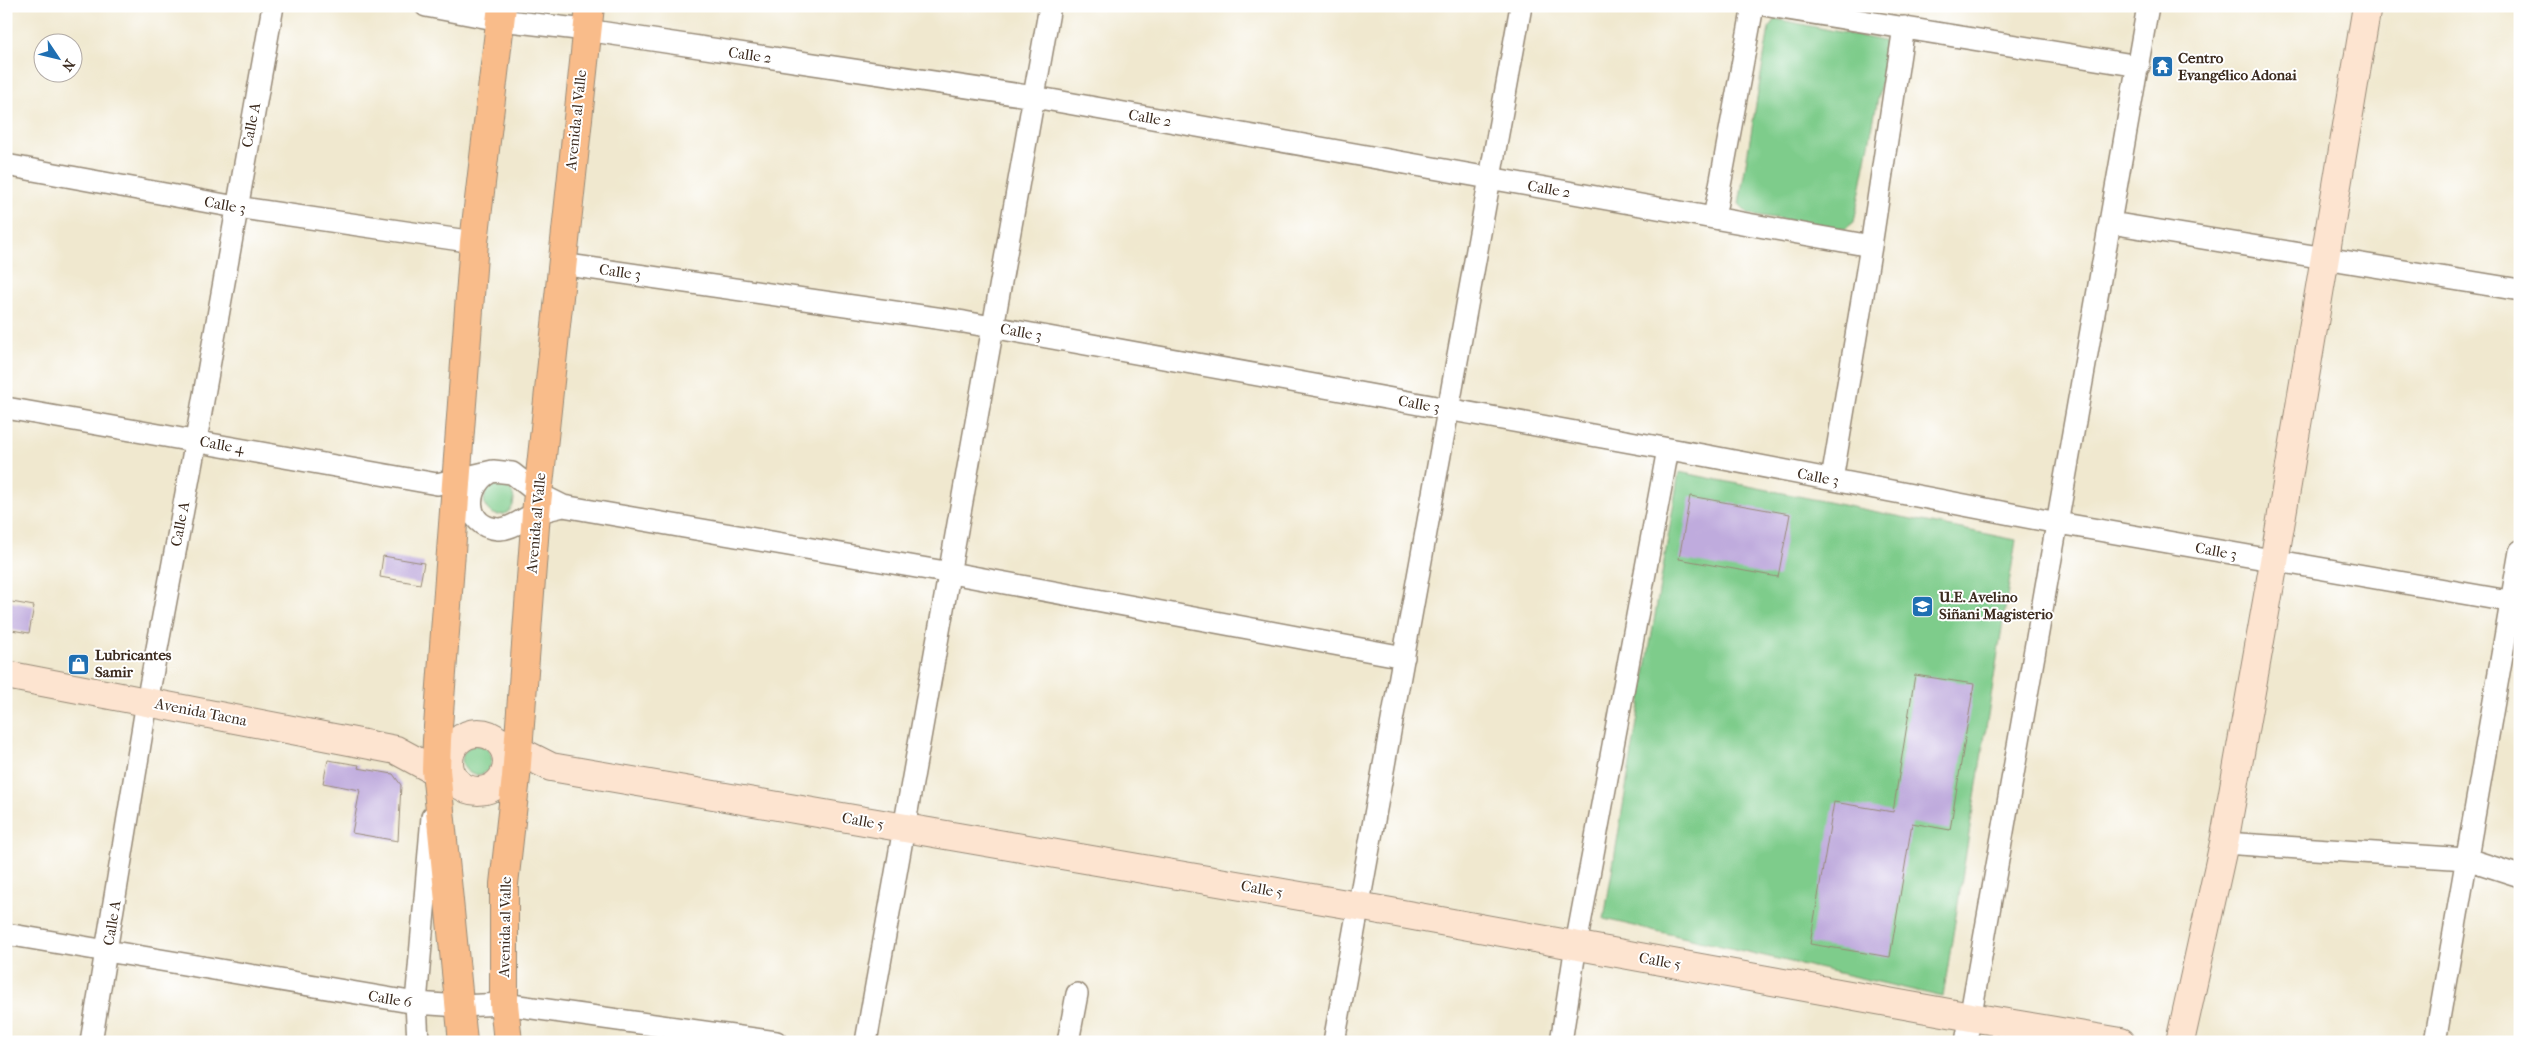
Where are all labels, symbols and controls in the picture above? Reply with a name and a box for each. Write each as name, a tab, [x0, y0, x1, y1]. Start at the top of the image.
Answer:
north arrow	[32, 32, 82, 82]
street label: Calle 2	[727, 43, 773, 67]
place label: Centro Evangélico Adonai	[2178, 49, 2297, 84]
temple icon: Centro Evangélico Adonai	[2150, 55, 2174, 79]
text: N	[58, 56, 78, 75]
street label: Avenida al Valle	[562, 68, 590, 172]
street label: Calle A	[238, 101, 264, 149]
street label: Calle 2	[1127, 105, 1173, 131]
street label: Calle 2	[1526, 176, 1572, 202]
street label: Calle 3	[203, 192, 247, 218]
street label: Calle 3	[598, 260, 642, 284]
street label: Calle 3	[999, 319, 1043, 345]
street label: Calle 3	[1397, 391, 1441, 417]
street label: Calle 4	[198, 432, 247, 458]
street label: Calle 3	[1796, 464, 1840, 490]
street label: Avenida al Valle	[523, 471, 549, 575]
street label: Calle A	[167, 500, 193, 548]
street label: Calle 3	[2194, 538, 2238, 564]
place label: U.E. Avelino Siñani Magisterio	[1938, 588, 2053, 623]
school or university icon: U.E. Avelino Siñani Magisterio	[1911, 594, 1935, 618]
place label: Lubricantes Samir	[95, 646, 172, 681]
shop icon: Lubricantes Samir	[67, 652, 91, 676]
street label: Avenida Tacna	[152, 694, 250, 730]
street label: Calle 5	[841, 808, 885, 834]
street label: Avenida al Valle	[495, 876, 515, 979]
street label: Calle 5	[1240, 876, 1284, 902]
street label: Calle A	[100, 899, 124, 947]
street label: Calle 5	[1638, 948, 1682, 974]
street label: Calle 6	[367, 987, 414, 1011]

